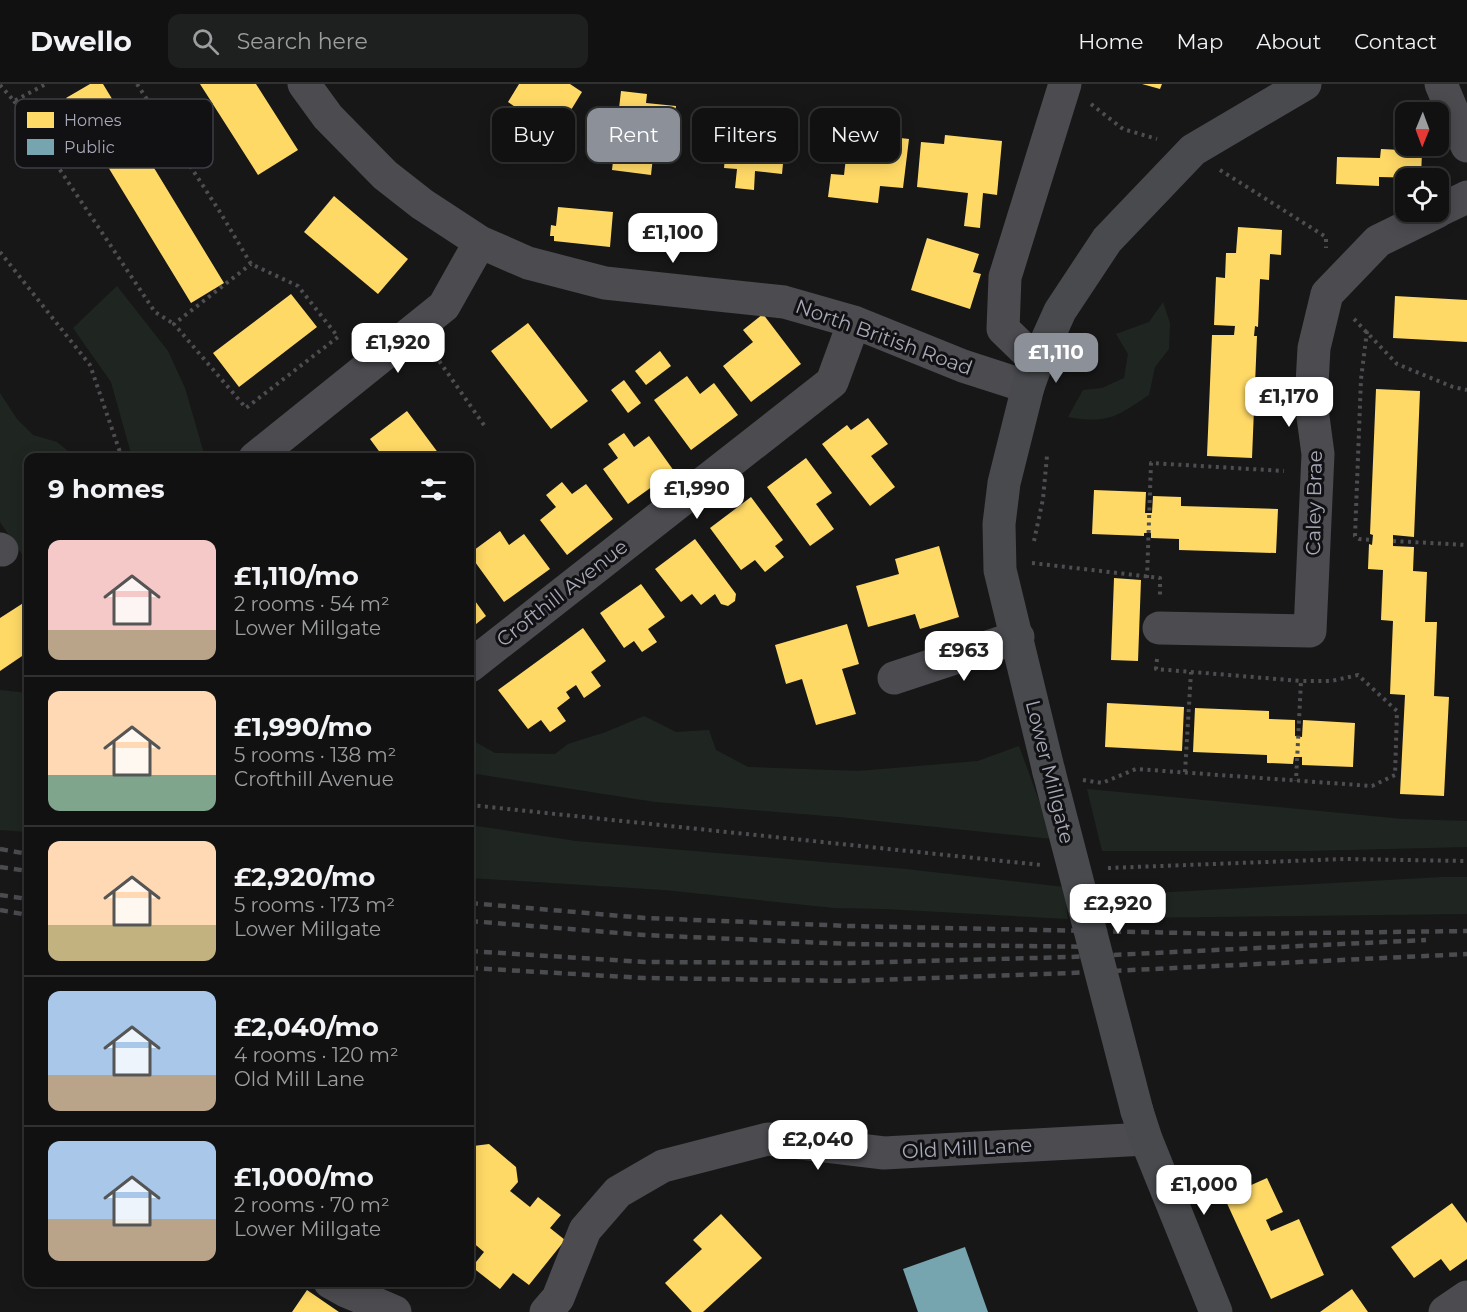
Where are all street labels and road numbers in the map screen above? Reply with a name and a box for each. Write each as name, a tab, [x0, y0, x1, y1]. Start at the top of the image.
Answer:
street label: North British Road	[792, 294, 976, 380]
street label: Caley Brae	[1301, 450, 1327, 556]
street label: Crofthill Avenue	[492, 534, 632, 652]
street label: Lower Millgate	[1021, 698, 1079, 846]
street label: Old Mill Lane	[901, 1133, 1033, 1163]

